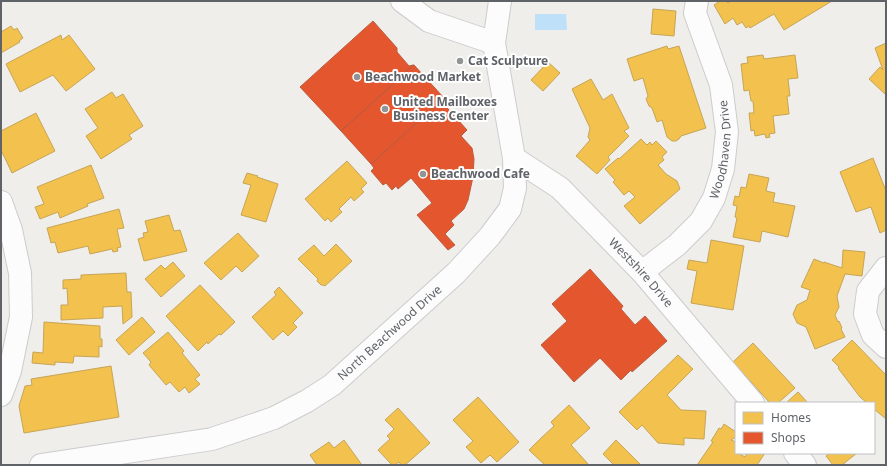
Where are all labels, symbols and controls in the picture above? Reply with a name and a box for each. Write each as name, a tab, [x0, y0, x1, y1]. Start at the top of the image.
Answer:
place label: Cat Sculpture	[468, 52, 548, 69]
marker: Cat Sculpture	[455, 56, 465, 66]
place label: Beachwood Market	[365, 68, 481, 85]
marker: Beachwood Market	[352, 72, 362, 82]
place label: United Mailboxes Business Center	[393, 93, 497, 124]
street label: Woodhaven Drive	[705, 99, 735, 201]
marker: United Mailboxes Business Center	[380, 104, 390, 114]
place label: Beachwood Cafe	[431, 165, 530, 182]
marker: Beachwood Cafe	[418, 169, 428, 179]
street label: Westshire Drive	[605, 234, 677, 311]
street label: North Beachwood Drive	[334, 281, 445, 384]
legend	[735, 402, 875, 454]
text: Homes	[771, 409, 811, 426]
text: Shops	[771, 429, 806, 446]

